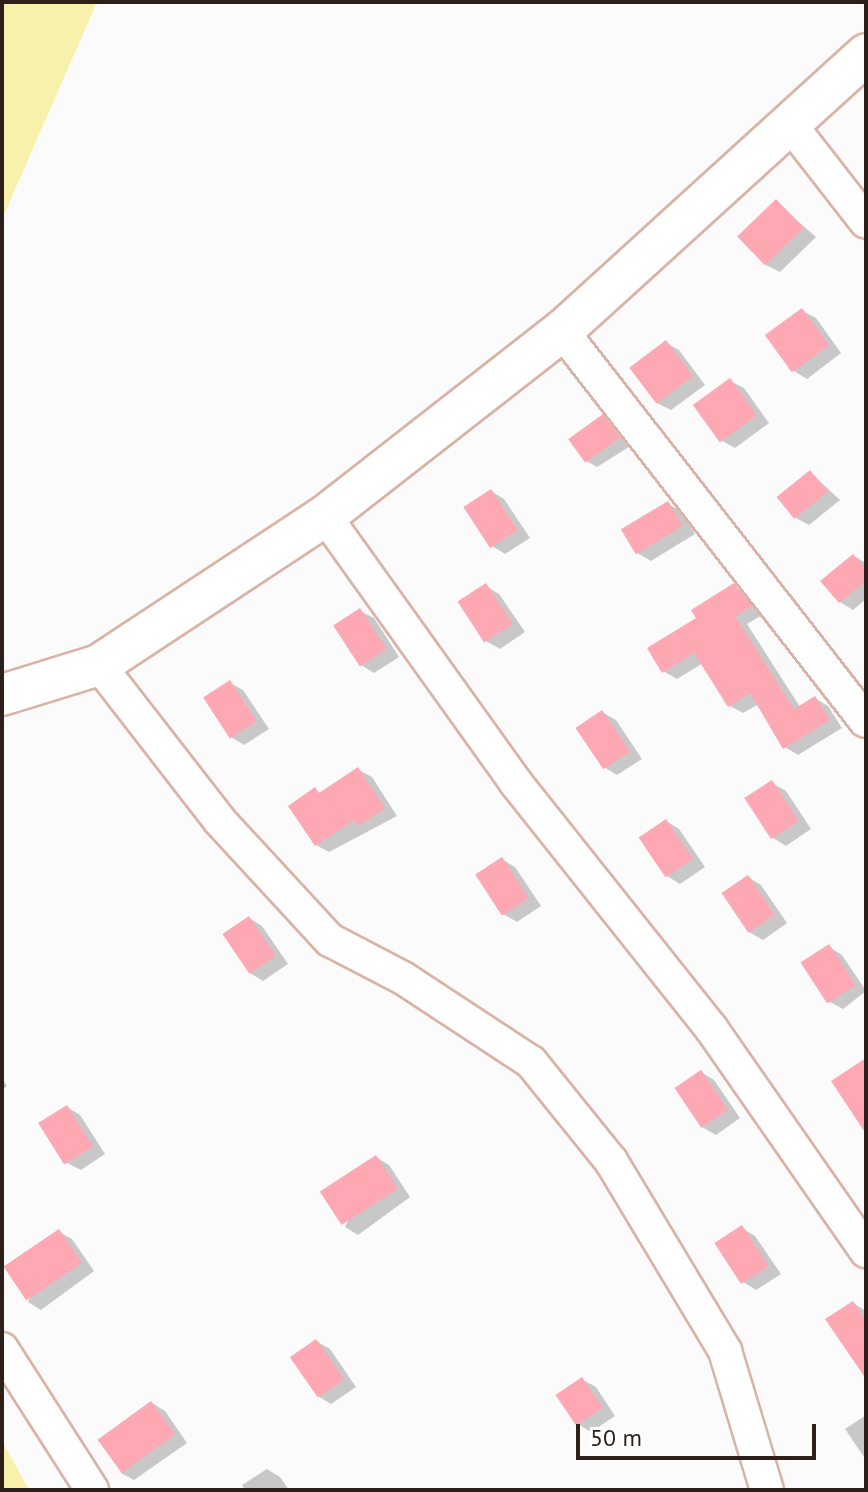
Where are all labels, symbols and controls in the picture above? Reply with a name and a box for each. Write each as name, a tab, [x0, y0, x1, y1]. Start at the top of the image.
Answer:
scale bar	[580, 1408, 820, 1458]
text: 50 m	[590, 1422, 642, 1453]

